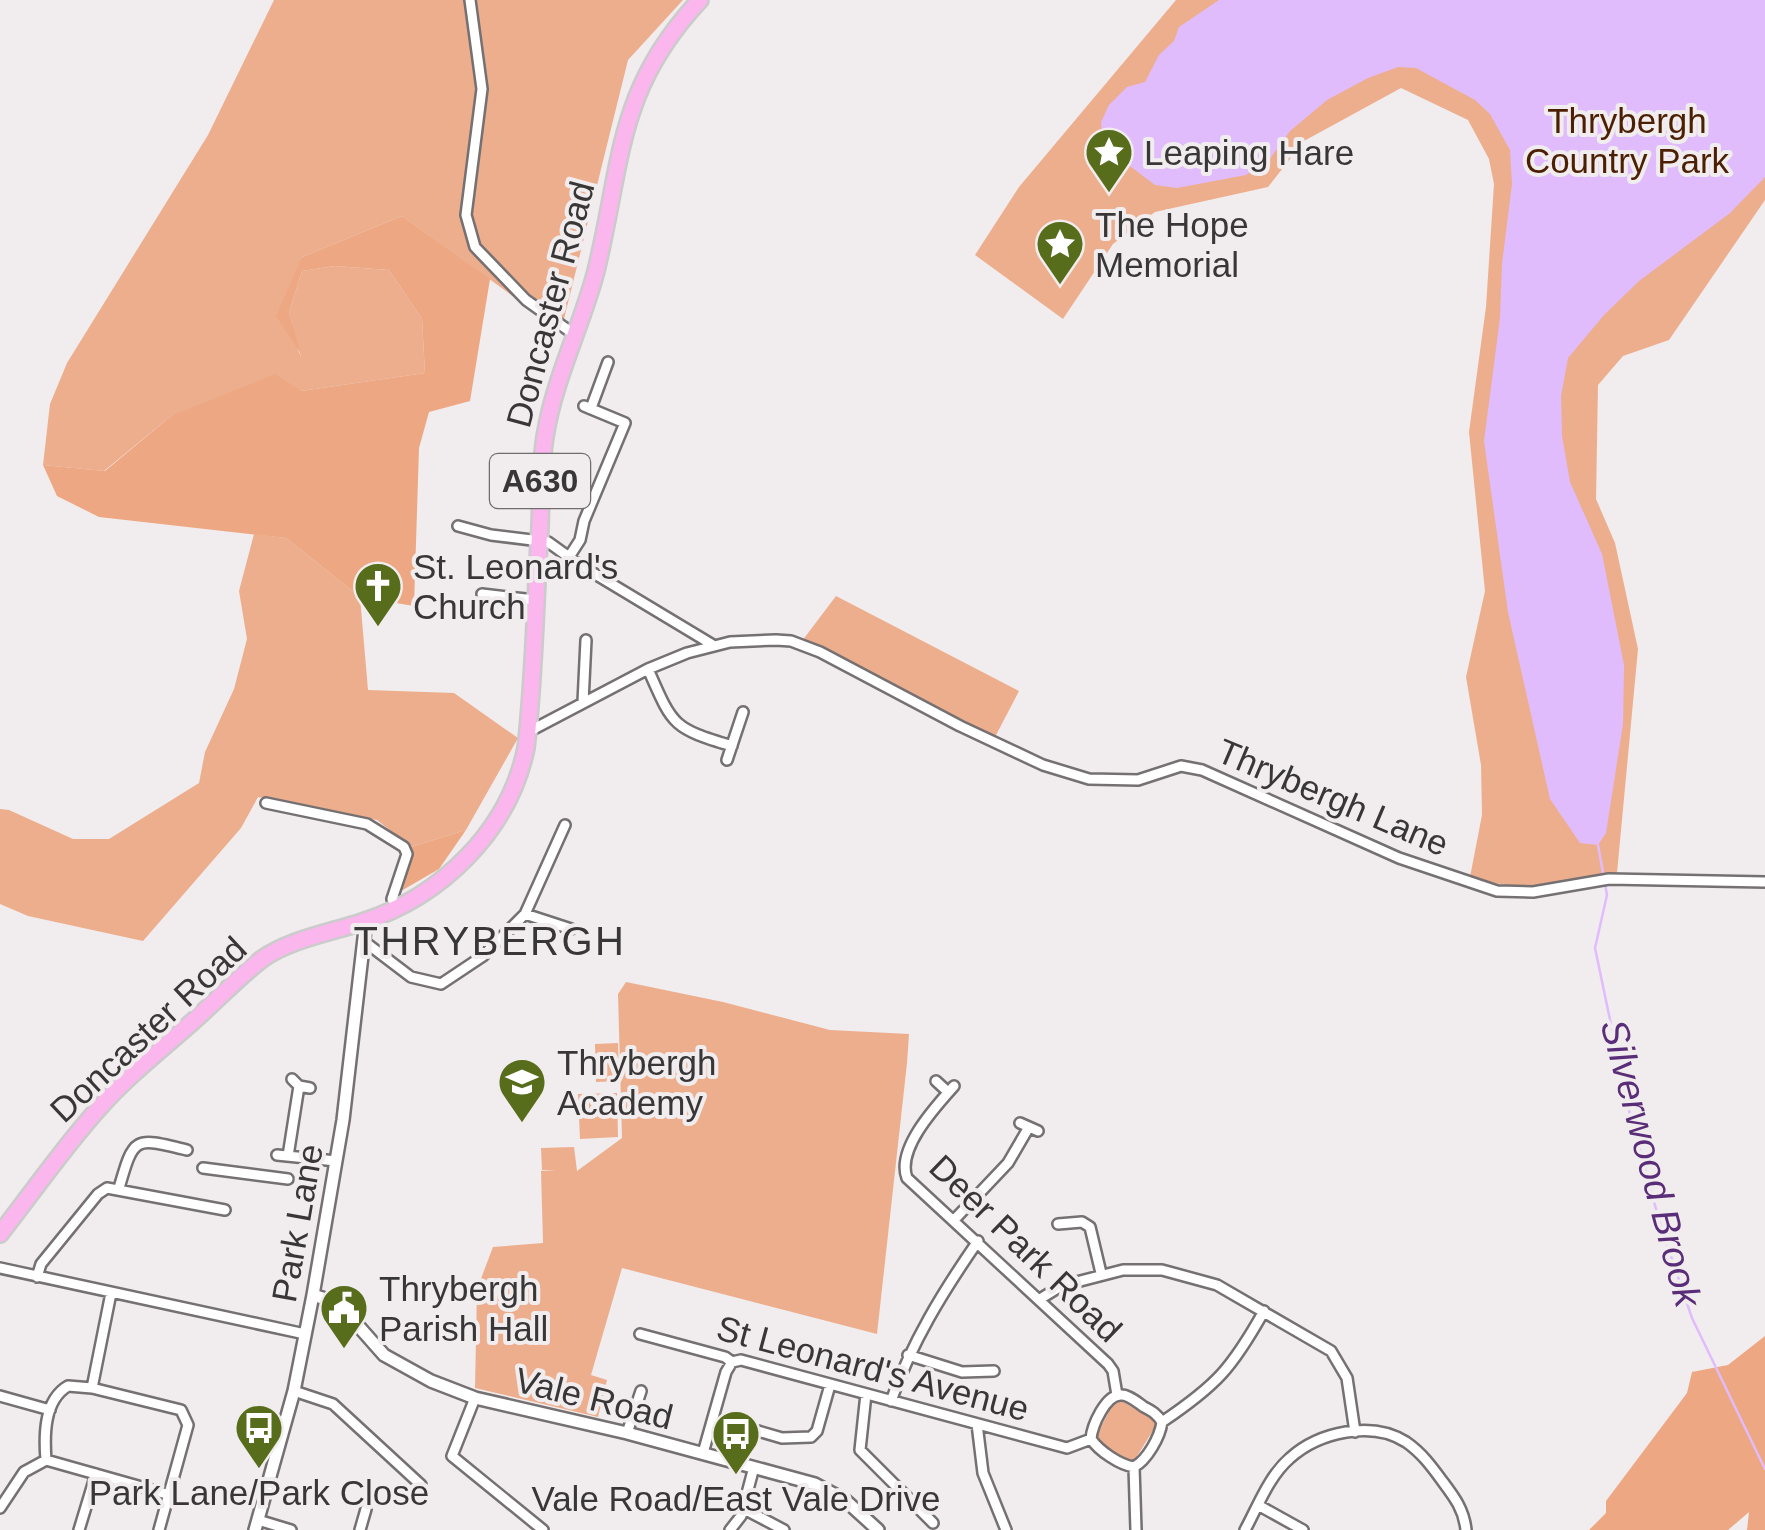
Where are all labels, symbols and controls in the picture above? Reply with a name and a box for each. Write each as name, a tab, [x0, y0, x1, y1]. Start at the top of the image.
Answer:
park label: Thrybergh Country Park	[1525, 101, 1730, 180]
place icon: Leaping Hare	[1083, 126, 1135, 194]
place label: Leaping Hare	[1144, 133, 1354, 172]
street label: Doncaster Road	[498, 177, 602, 431]
place label: The Hope Memorial	[1095, 205, 1249, 284]
place icon: The Hope Memorial	[1034, 218, 1086, 286]
road number: A630	[490, 454, 590, 508]
place label: St. Leonard's Church	[413, 547, 618, 626]
church icon: St. Leonard's Church	[352, 560, 404, 628]
street label: Thrybergh Lane	[1212, 731, 1454, 863]
district label: THRYBERGH	[354, 919, 626, 963]
street label: Doncaster Road	[42, 928, 254, 1130]
water label: Silverwood Brook	[1592, 1015, 1710, 1313]
place label: Thrybergh Academy	[557, 1043, 717, 1122]
school or university icon: Thrybergh Academy	[496, 1056, 548, 1124]
street label: Park Lane	[264, 1141, 330, 1305]
street label: Deer Park Road	[922, 1147, 1130, 1349]
place label: Thrybergh Parish Hall	[379, 1269, 548, 1348]
public building icon: Thrybergh Parish Hall	[318, 1282, 370, 1350]
street label: St Leonard's Avenue	[713, 1308, 1033, 1428]
street label: Vale Road	[511, 1360, 677, 1436]
bus stop icon: Park Lane/Park Close	[233, 1402, 285, 1470]
bus stop icon: Vale Road/East Vale Drive	[710, 1408, 762, 1476]
place label: Park Lane/Park Close	[89, 1473, 429, 1512]
place label: Vale Road/East Vale Drive	[531, 1479, 941, 1518]

